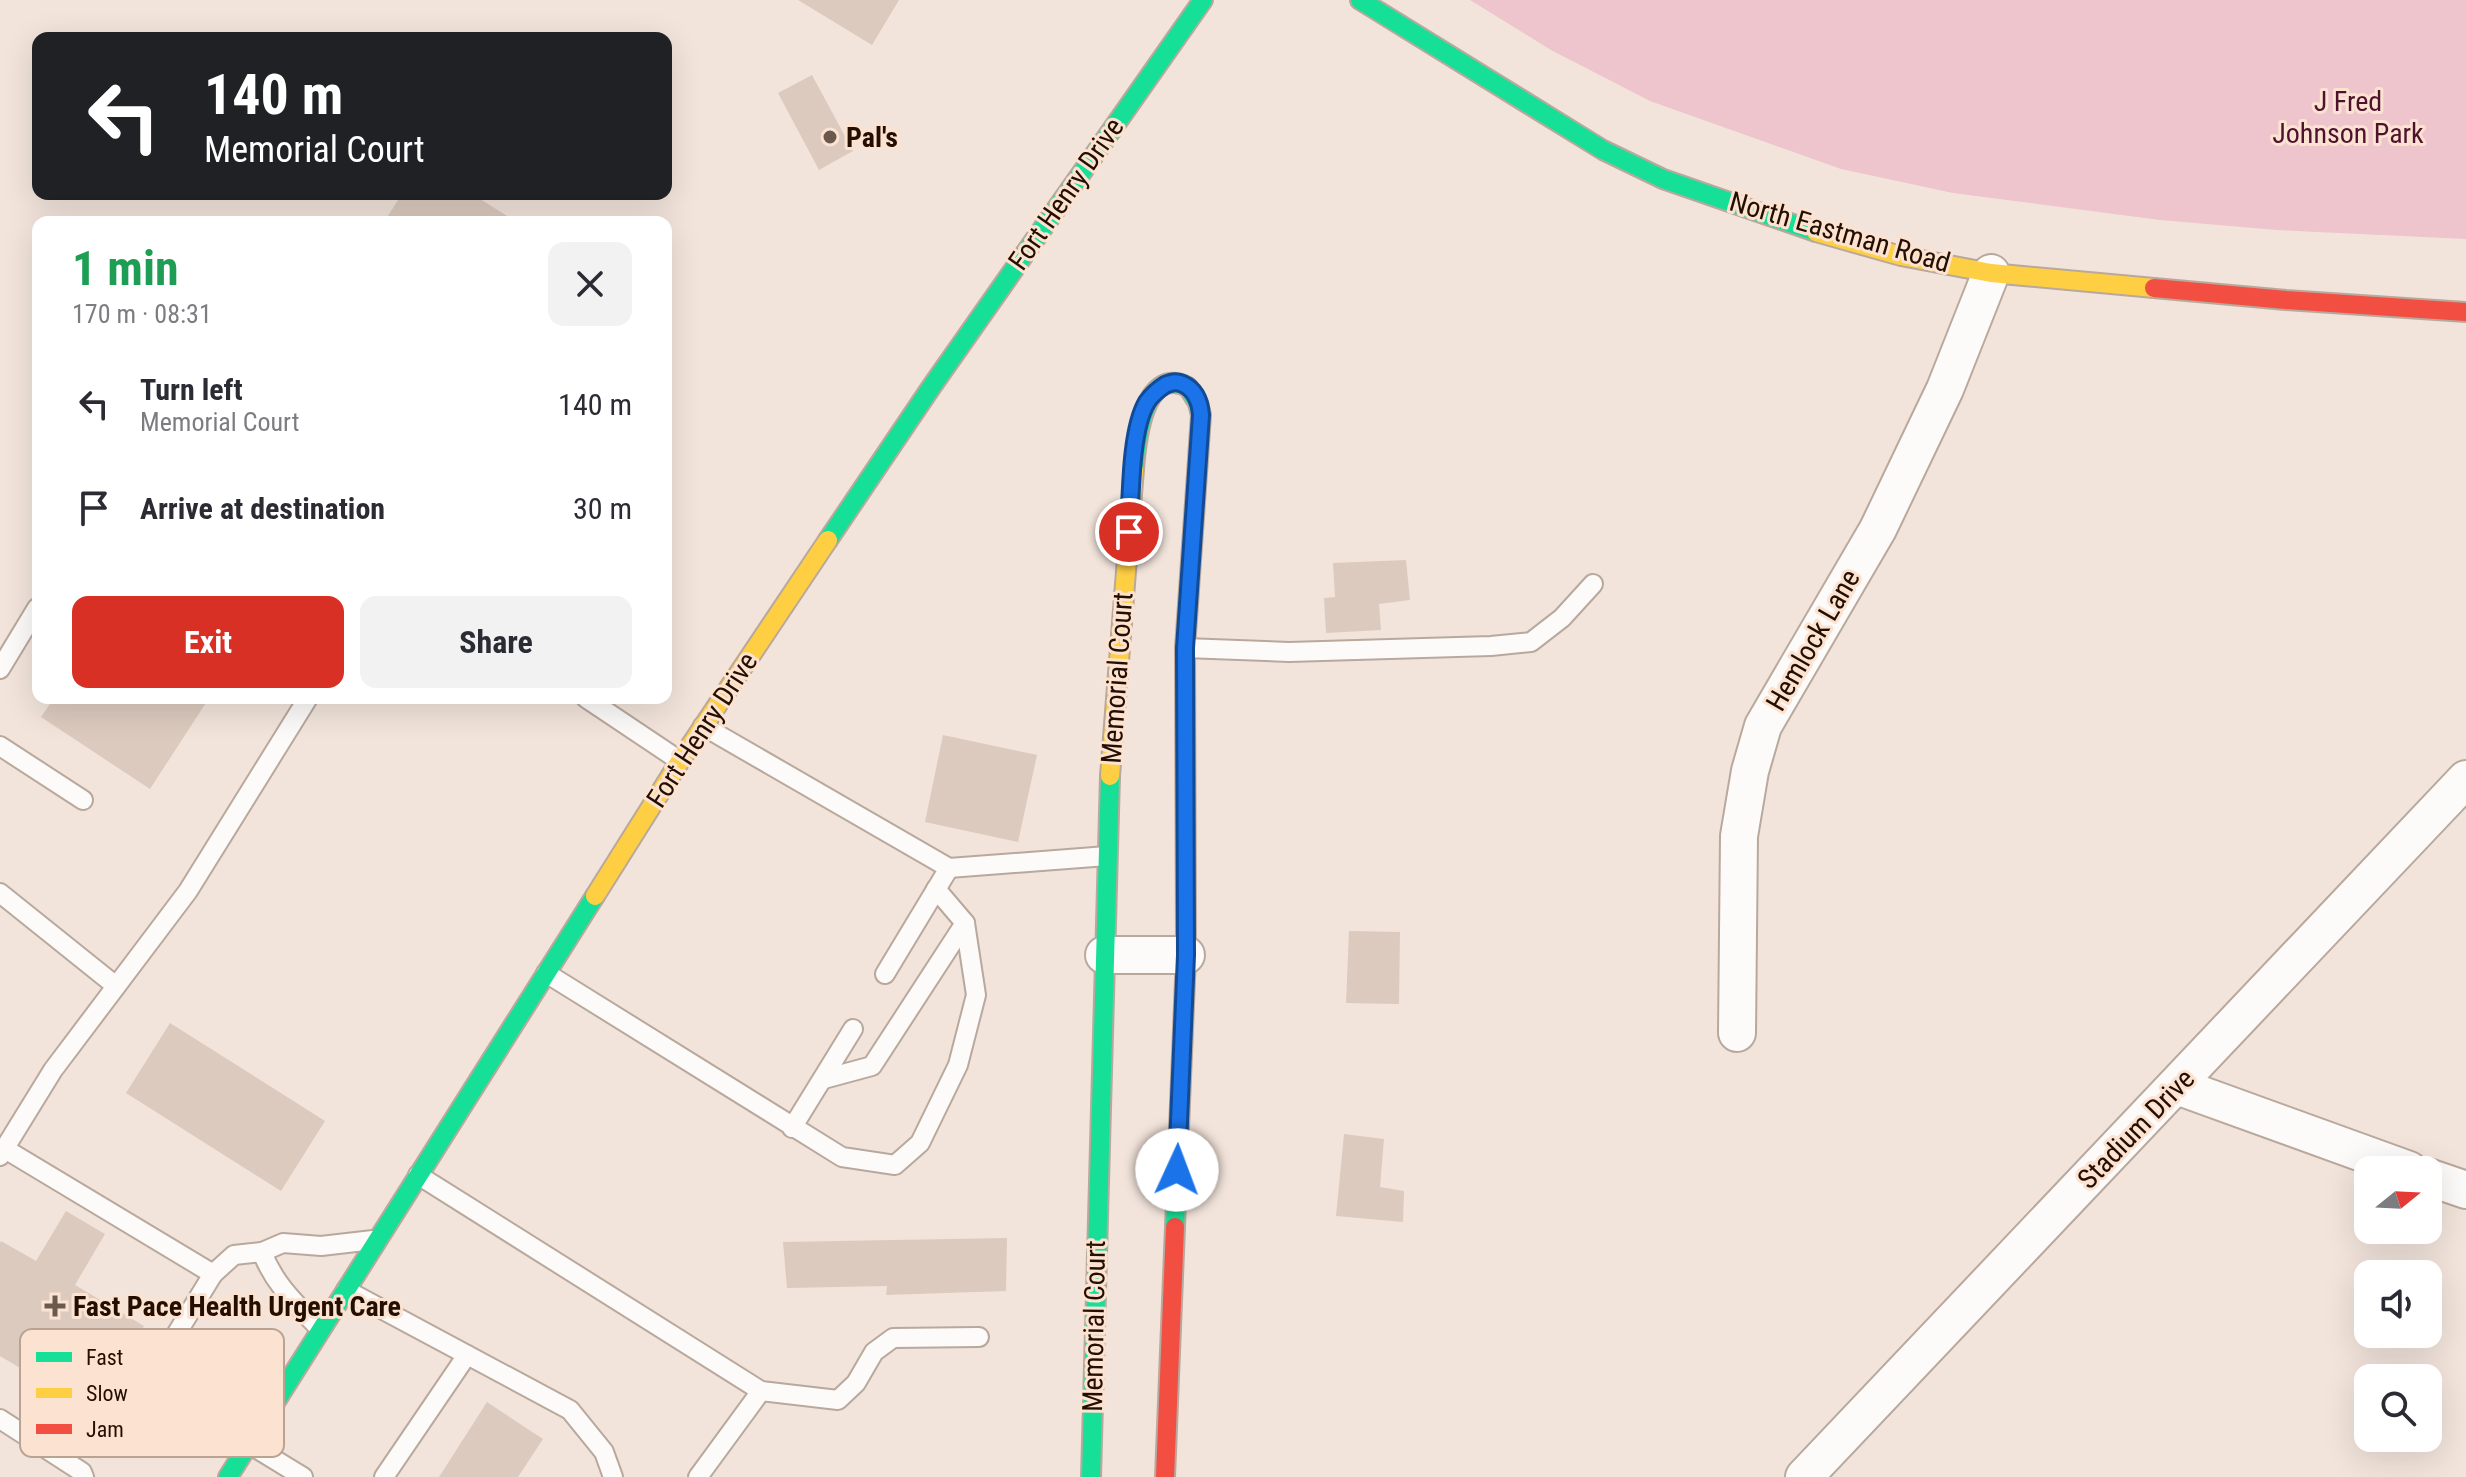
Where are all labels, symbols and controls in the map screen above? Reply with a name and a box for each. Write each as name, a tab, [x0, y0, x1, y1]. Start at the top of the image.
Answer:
text: 140 m	[204, 62, 343, 128]
icon: left	[72, 64, 176, 168]
park label: J Fred Johnson Park	[2272, 85, 2424, 150]
street label: Fort Henry Drive	[1001, 112, 1131, 276]
place label: Pal's	[846, 121, 898, 154]
marker: Pal's	[821, 128, 839, 146]
text: Memorial Court	[204, 129, 425, 171]
street label: North Eastman Road	[1726, 185, 1954, 279]
text: 1 min	[72, 240, 179, 297]
button: close	[548, 242, 632, 326]
text: 170 m · 08:31	[72, 299, 212, 329]
text: Turn left	[140, 372, 243, 407]
icon: left	[72, 382, 116, 426]
text: 140 m	[558, 387, 632, 422]
text: Memorial Court	[140, 407, 299, 437]
icon: arrive	[72, 486, 116, 530]
text: Arrive at destination	[140, 491, 385, 526]
text: 30 m	[573, 491, 632, 526]
pin	[1095, 498, 1163, 566]
icon: arrive	[1107, 510, 1151, 554]
street label: Hemlock Lane	[1759, 564, 1867, 716]
street label: Memorial Court	[1095, 591, 1139, 765]
button: Exit	[72, 596, 344, 688]
button: Share	[360, 596, 632, 688]
street label: Fort Henry Drive	[640, 646, 764, 814]
street label: Stadium Drive	[2071, 1062, 2201, 1196]
position arrow	[1135, 1128, 1219, 1212]
north arrow	[2354, 1156, 2442, 1244]
map controls	[2354, 1156, 2442, 1452]
street label: Memorial Court	[1076, 1240, 1112, 1412]
button: sound	[2354, 1260, 2442, 1348]
place label: Fast Pace Health Urgent Care	[73, 1290, 401, 1323]
marker: Fast Pace Health Urgent Care	[44, 1295, 66, 1317]
legend	[20, 1329, 284, 1457]
text: Fast	[86, 1345, 123, 1370]
button: search	[2354, 1364, 2442, 1452]
text: Slow	[86, 1381, 128, 1406]
text: Jam	[86, 1417, 124, 1442]

